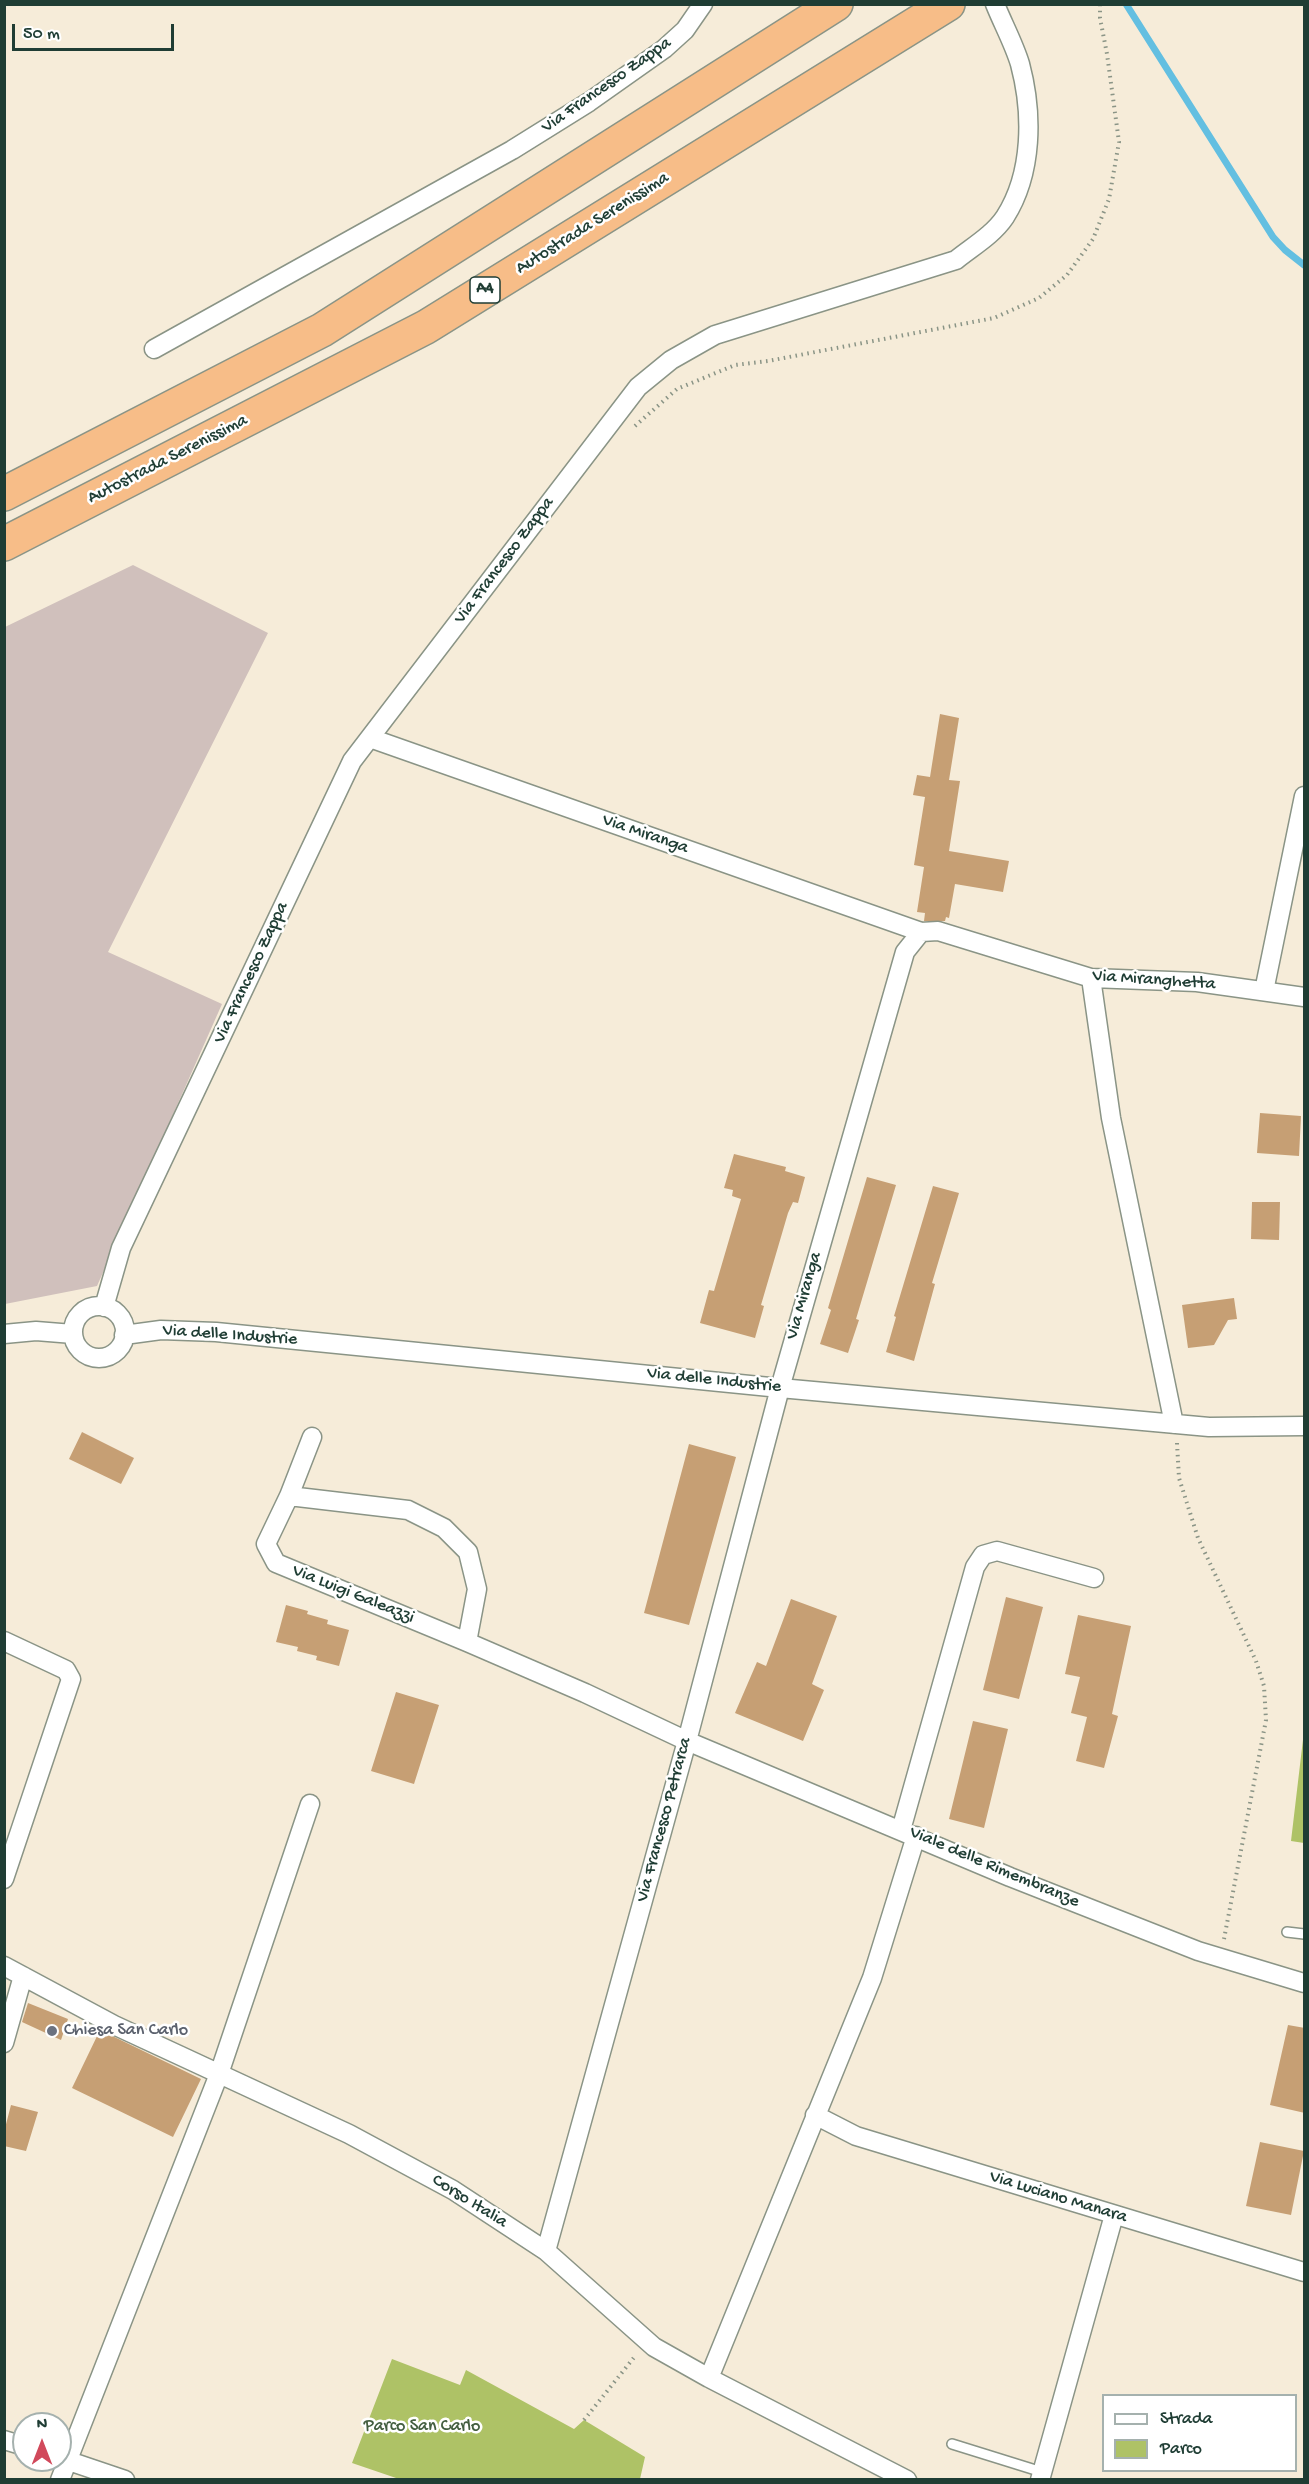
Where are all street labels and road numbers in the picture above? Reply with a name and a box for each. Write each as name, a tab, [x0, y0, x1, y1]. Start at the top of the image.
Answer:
street label: Via Francesco Zappa	[538, 33, 676, 139]
street label: Autostrada Serenissima	[512, 168, 674, 280]
road number: A4	[470, 277, 500, 303]
street label: Autostrada Serenissima	[84, 410, 252, 510]
street label: Via Francesco Zappa	[450, 493, 560, 629]
street label: Via Miranga	[599, 810, 691, 860]
street label: Via Francesco Zappa	[210, 899, 294, 1047]
street label: Via Miranghetta	[1092, 966, 1216, 996]
street label: Via Miranga	[782, 1250, 828, 1342]
street label: Via delle Industrie	[162, 1321, 298, 1351]
street label: Via delle Industrie	[646, 1363, 782, 1399]
street label: Via Luigi Galeazzi	[289, 1561, 417, 1629]
street label: Via Francesco Petrarca	[633, 1735, 697, 1905]
street label: Viale delle Rimembranze	[906, 1822, 1082, 1914]
street label: Via Luciano Manara	[987, 2167, 1129, 2229]
street label: Corso Italia	[427, 2170, 511, 2234]

